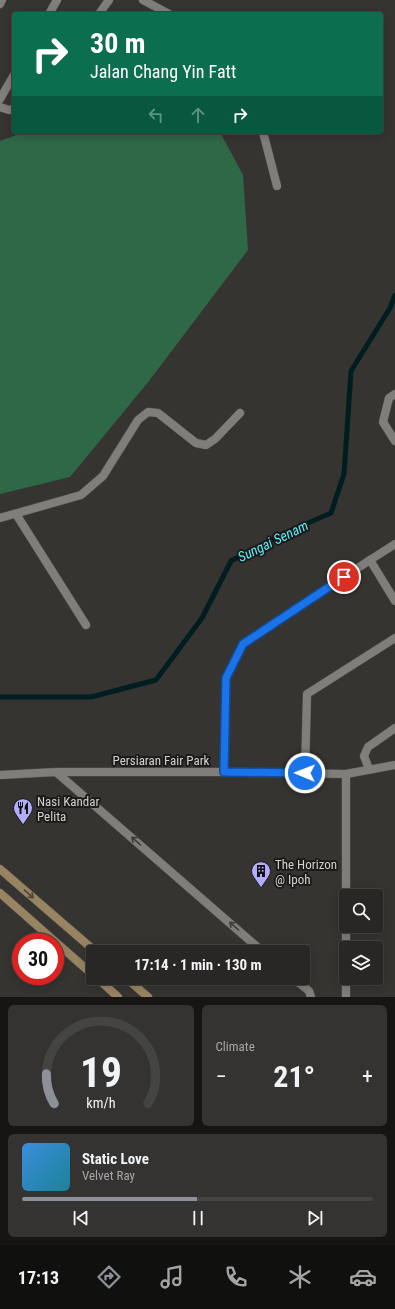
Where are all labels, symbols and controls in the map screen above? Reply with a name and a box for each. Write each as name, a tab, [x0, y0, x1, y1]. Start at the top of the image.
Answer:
text: 30 m	[90, 27, 146, 60]
icon: right	[24, 28, 76, 80]
text: Jalan Chang Yin Fatt	[90, 61, 236, 82]
icon: left	[145, 104, 167, 126]
icon: ahead	[187, 104, 209, 126]
icon: right	[229, 104, 251, 126]
water label: Sungai Senam	[235, 517, 311, 565]
pin	[327, 560, 361, 594]
icon: arrive	[333, 566, 355, 588]
position arrow	[284, 752, 326, 794]
street label: Persiaran Fair Park	[113, 753, 210, 768]
place label: Nasi Kandar Pelita	[37, 794, 99, 824]
restaurant icon: Nasi Kandar Pelita	[12, 797, 34, 825]
one-way arrow	[131, 837, 141, 846]
place label: The Horizon @ Ipoh	[275, 857, 337, 887]
building icon: The Horizon @ Ipoh	[250, 860, 272, 888]
map controls	[339, 889, 383, 985]
button: search	[339, 889, 383, 933]
one-way arrow	[24, 890, 35, 899]
one-way arrow	[229, 922, 239, 931]
speed limit sign: 30	[12, 933, 64, 985]
button: layers	[339, 941, 383, 985]
text: 17:14 · 1 min · 130 m	[134, 956, 262, 974]
text: Climate	[216, 1039, 255, 1054]
text: 19	[80, 1047, 122, 1096]
text: 21°	[273, 1059, 315, 1094]
text: −	[216, 1064, 227, 1089]
text: +	[362, 1064, 373, 1089]
text: km/h	[86, 1094, 115, 1110]
text: Static Love	[82, 1150, 149, 1168]
text: Velvet Ray	[82, 1168, 135, 1183]
icon: previous	[70, 1207, 92, 1229]
icon: pause	[187, 1207, 209, 1229]
icon: next	[304, 1207, 326, 1229]
icon: directions	[95, 1263, 123, 1291]
icon: music	[158, 1263, 186, 1291]
icon: phone	[222, 1263, 250, 1291]
icon: climate	[286, 1263, 314, 1291]
icon: car	[349, 1263, 377, 1291]
text: 17:13	[18, 1267, 59, 1288]

